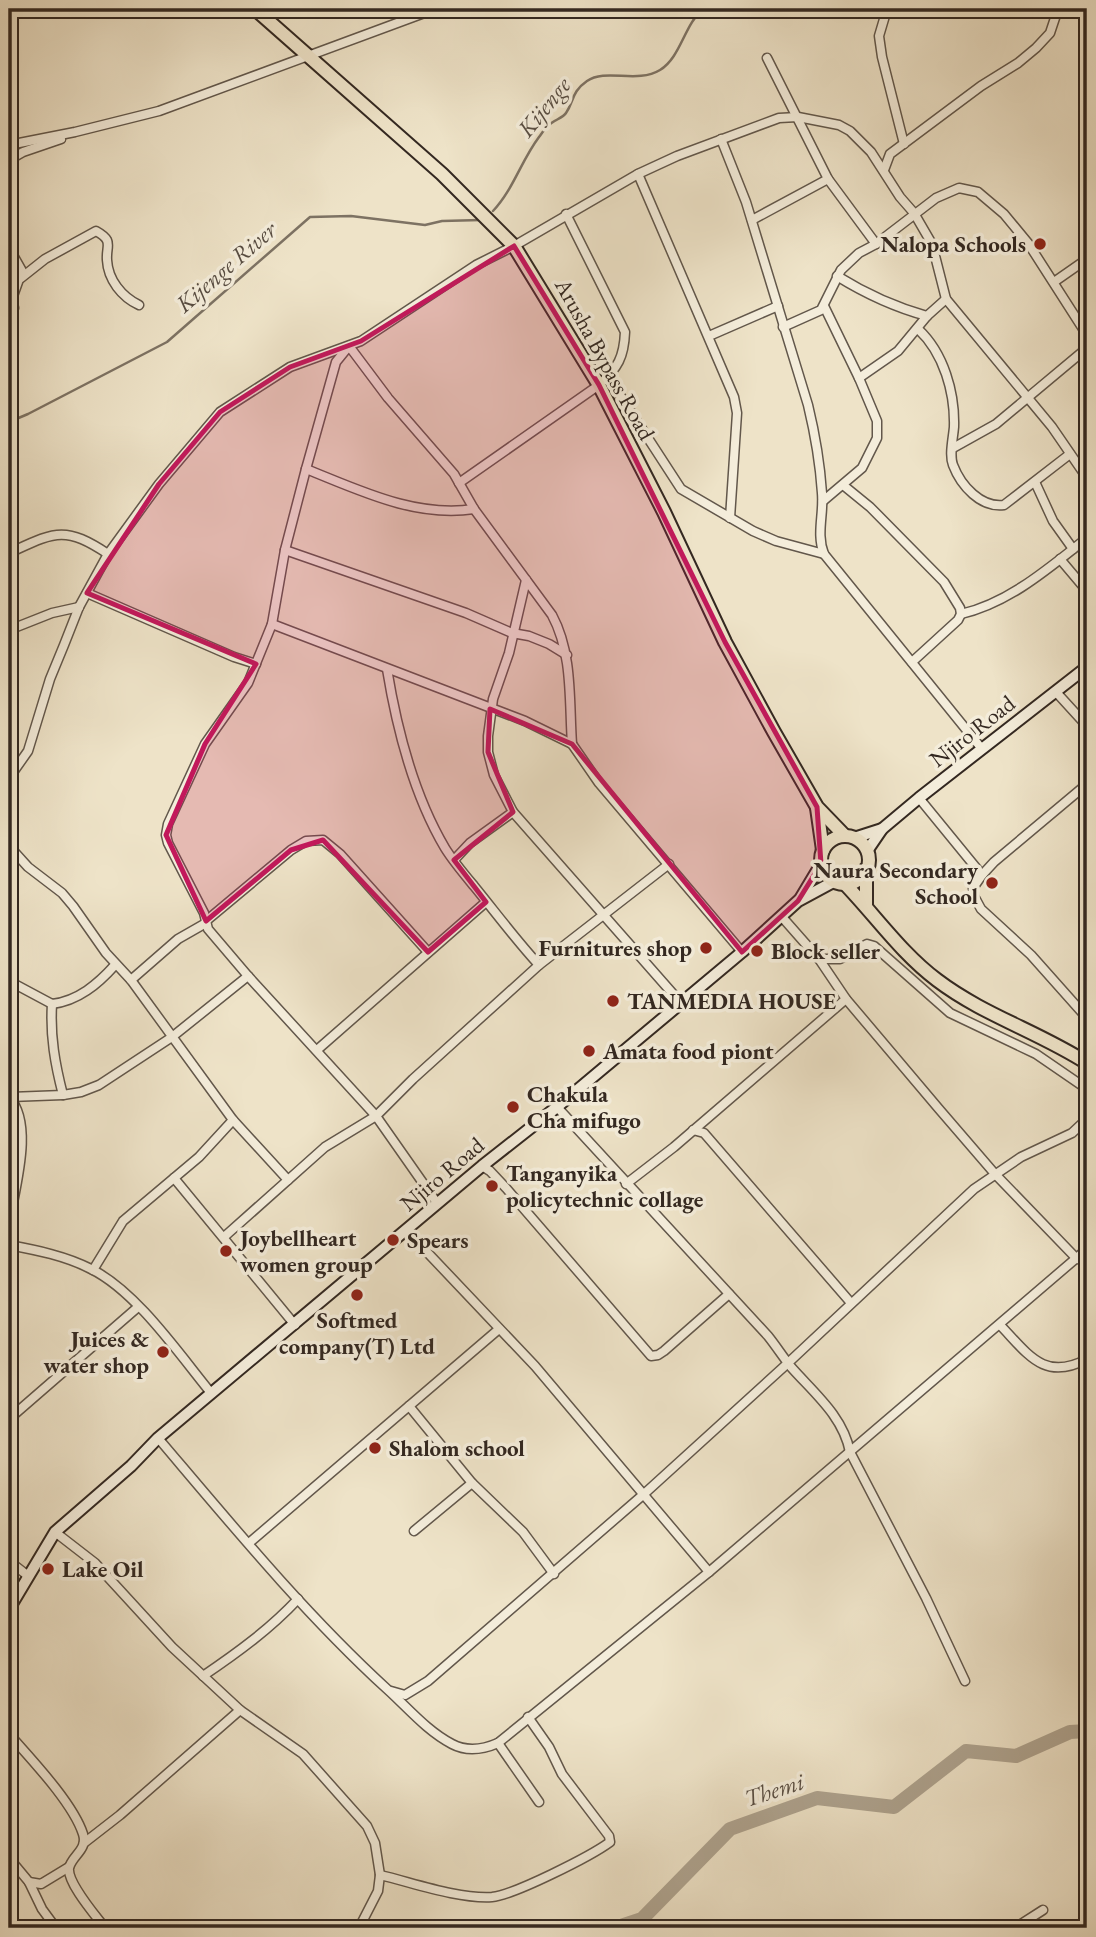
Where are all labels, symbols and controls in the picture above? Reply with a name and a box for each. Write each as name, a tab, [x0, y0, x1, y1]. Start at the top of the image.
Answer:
water label: Kijenge	[509, 70, 578, 144]
water label: Kijenge River	[168, 213, 284, 320]
place label: Nalopa Schools	[880, 229, 1026, 259]
marker: Nalopa Schools	[1032, 236, 1048, 252]
street label: Arusha Bypass Road	[548, 272, 662, 446]
street label: Njiro Road	[923, 688, 1021, 774]
place label: Naura Secondary School	[813, 855, 979, 911]
marker: Naura Secondary School	[984, 875, 1000, 891]
place label: Furnitures shop	[539, 933, 692, 963]
place label: Block seller	[771, 936, 881, 966]
marker: Furnitures shop	[698, 940, 714, 956]
marker: Block seller	[749, 943, 765, 959]
place label: TANMEDIA HOUSE	[627, 986, 836, 1016]
marker: TANMEDIA HOUSE	[605, 993, 621, 1009]
place label: Amata food piont	[602, 1036, 774, 1066]
marker: Amata food piont	[581, 1043, 597, 1059]
place label: Chakula Cha mifugo	[527, 1079, 641, 1135]
marker: Chakula Cha mifugo	[505, 1099, 521, 1115]
street label: Njiro Road	[394, 1130, 491, 1218]
place label: Tanganyika policytechnic collage	[506, 1158, 704, 1214]
marker: Tanganyika policytechnic collage	[484, 1178, 500, 1194]
place label: Joybellheart women group	[238, 1223, 373, 1279]
place label: Spears	[407, 1225, 469, 1255]
marker: Spears	[385, 1232, 401, 1248]
marker: Joybellheart women group	[218, 1243, 234, 1259]
marker: Softmed company(T) Ltd	[349, 1287, 365, 1303]
place label: Softmed company(T) Ltd	[279, 1305, 435, 1361]
place label: Juices & water shop	[44, 1324, 150, 1380]
marker: Juices & water shop	[155, 1344, 171, 1360]
place label: Shalom school	[389, 1433, 525, 1463]
marker: Shalom school	[367, 1440, 383, 1456]
place label: Lake Oil	[62, 1554, 144, 1584]
marker: Lake Oil	[40, 1561, 56, 1577]
water label: Themi	[740, 1765, 808, 1814]

